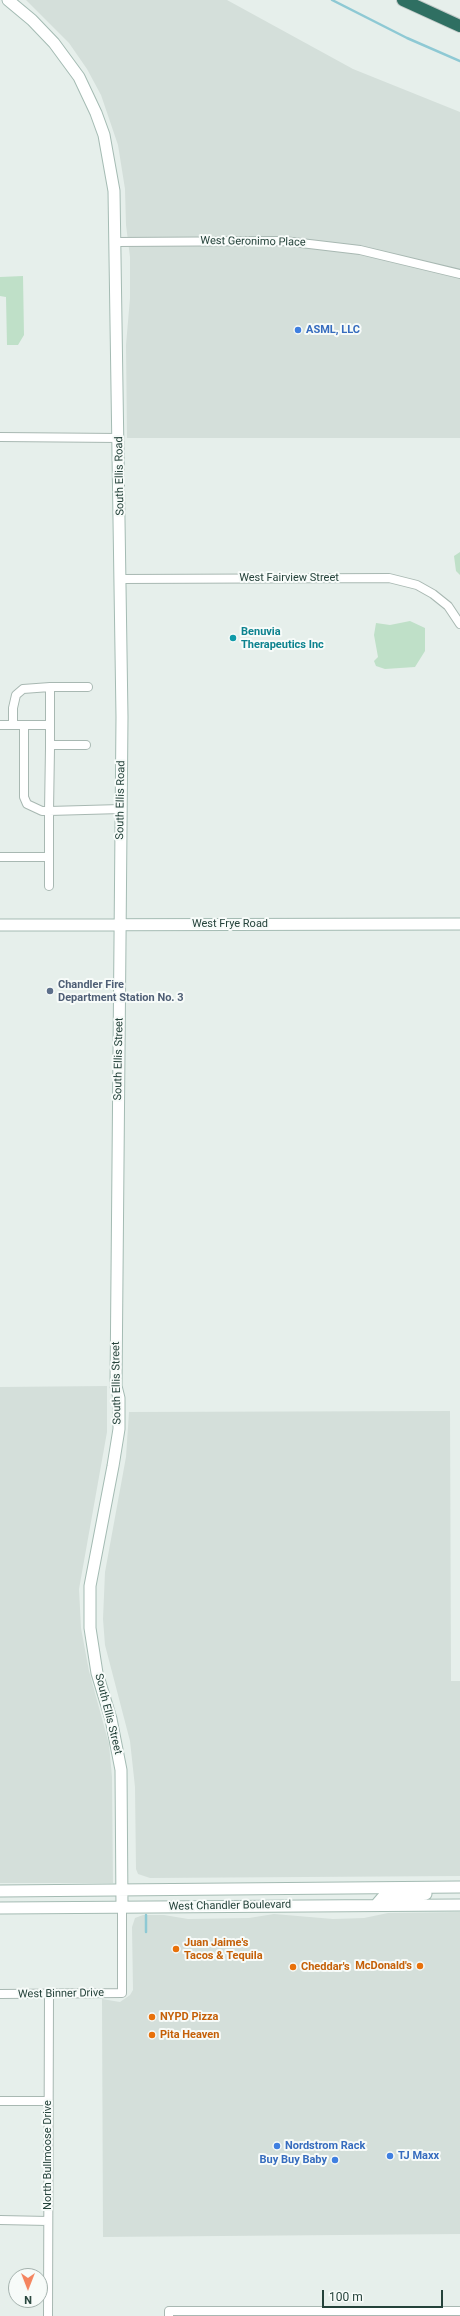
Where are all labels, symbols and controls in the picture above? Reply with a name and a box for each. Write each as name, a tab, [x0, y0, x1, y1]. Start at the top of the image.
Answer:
street label: West Geronimo Place	[200, 234, 306, 250]
place label: ASML, LLC	[306, 323, 360, 337]
marker: ASML, LLC	[293, 325, 303, 335]
street label: South Ellis Road	[113, 436, 127, 516]
street label: West Fairview Street	[239, 571, 339, 585]
place label: Benuvia Therapeutics Inc	[241, 625, 324, 651]
marker: Benuvia Therapeutics Inc	[228, 633, 238, 643]
street label: South Ellis Road	[114, 760, 128, 840]
street label: West Frye Road	[192, 917, 268, 931]
place label: Chandler Fire Department Station No. 3	[58, 978, 184, 1004]
marker: Chandler Fire Department Station No. 3	[45, 986, 55, 996]
street label: South Ellis Street	[112, 1017, 126, 1101]
street label: South Ellis Street	[110, 1341, 124, 1425]
street label: South Ellis Street	[92, 1672, 124, 1756]
street label: West Chandler Boulevard	[169, 1898, 291, 1914]
place label: Juan Jaime's Tacos & Tequila	[184, 1936, 263, 1962]
marker: Juan Jaime's Tacos & Tequila	[171, 1944, 181, 1954]
place label: McDonald's	[355, 1959, 412, 1973]
place label: Cheddar's	[301, 1960, 350, 1974]
marker: McDonald's	[415, 1961, 425, 1971]
marker: Cheddar's	[288, 1962, 298, 1972]
street label: West Binner Drive	[18, 1987, 104, 2001]
place label: NYPD Pizza	[160, 2010, 218, 2024]
marker: NYPD Pizza	[147, 2012, 157, 2022]
place label: Pita Heaven	[160, 2028, 219, 2042]
marker: Pita Heaven	[147, 2030, 157, 2040]
street label: North Bullmoose Drive	[41, 2100, 55, 2210]
place label: Nordstrom Rack	[285, 2139, 365, 2153]
marker: Nordstrom Rack	[272, 2141, 282, 2151]
place label: TJ Maxx	[398, 2149, 439, 2163]
marker: TJ Maxx	[385, 2151, 395, 2161]
place label: Buy Buy Baby	[260, 2153, 327, 2167]
marker: Buy Buy Baby	[330, 2155, 340, 2165]
north arrow	[8, 2268, 48, 2308]
scale bar	[324, 2282, 445, 2308]
text: 100 m	[329, 2290, 363, 2304]
text: N	[24, 2293, 32, 2306]

